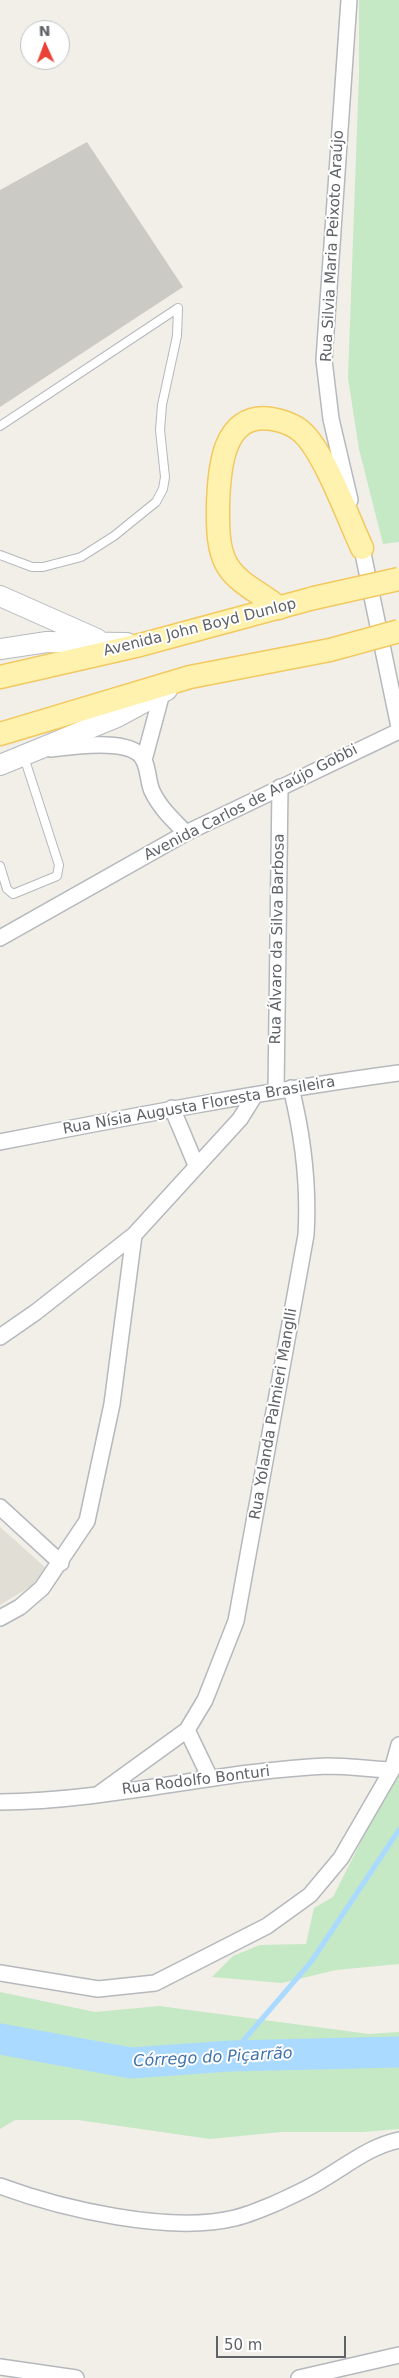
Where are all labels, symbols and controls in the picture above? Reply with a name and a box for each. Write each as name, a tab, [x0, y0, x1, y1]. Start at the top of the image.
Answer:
north arrow	[20, 20, 70, 70]
text: N	[38, 23, 51, 39]
street label: Rua Silvia Maria Peixoto Araújo	[318, 130, 348, 362]
street label: Avenida John Boyd Dunlop	[102, 595, 298, 661]
street label: Avenida Carlos de Araújo Gobbi	[141, 741, 361, 865]
street label: Rua Álvaro da Silva Barbosa	[267, 833, 289, 1045]
street label: Rua Nísia Augusta Floresta Brasileira	[61, 1073, 337, 1139]
street label: Rua Yolanda Palmieri Manglli	[247, 1307, 301, 1521]
street label: Rua Rodolfo Bonturi	[121, 1763, 271, 1799]
water label: Córrego do Piçarrão	[133, 2044, 293, 2072]
scale bar	[219, 2326, 349, 2358]
text: 50 m	[224, 2336, 262, 2354]

